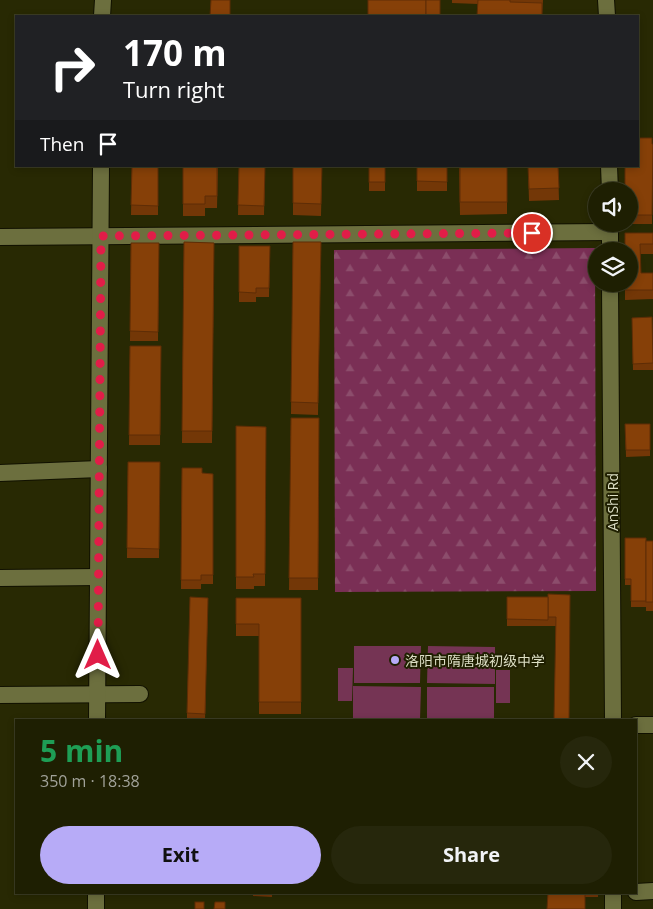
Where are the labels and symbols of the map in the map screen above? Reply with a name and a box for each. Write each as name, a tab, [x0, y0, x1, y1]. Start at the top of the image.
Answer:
pin	[511, 212, 553, 254]
street label: AnShi Rd	[603, 473, 622, 531]
position arrow	[71, 628, 123, 680]
place label: 洛阳市隋唐城初级中学	[405, 651, 545, 670]
marker: 洛阳市隋唐城初级中学	[389, 654, 401, 666]

